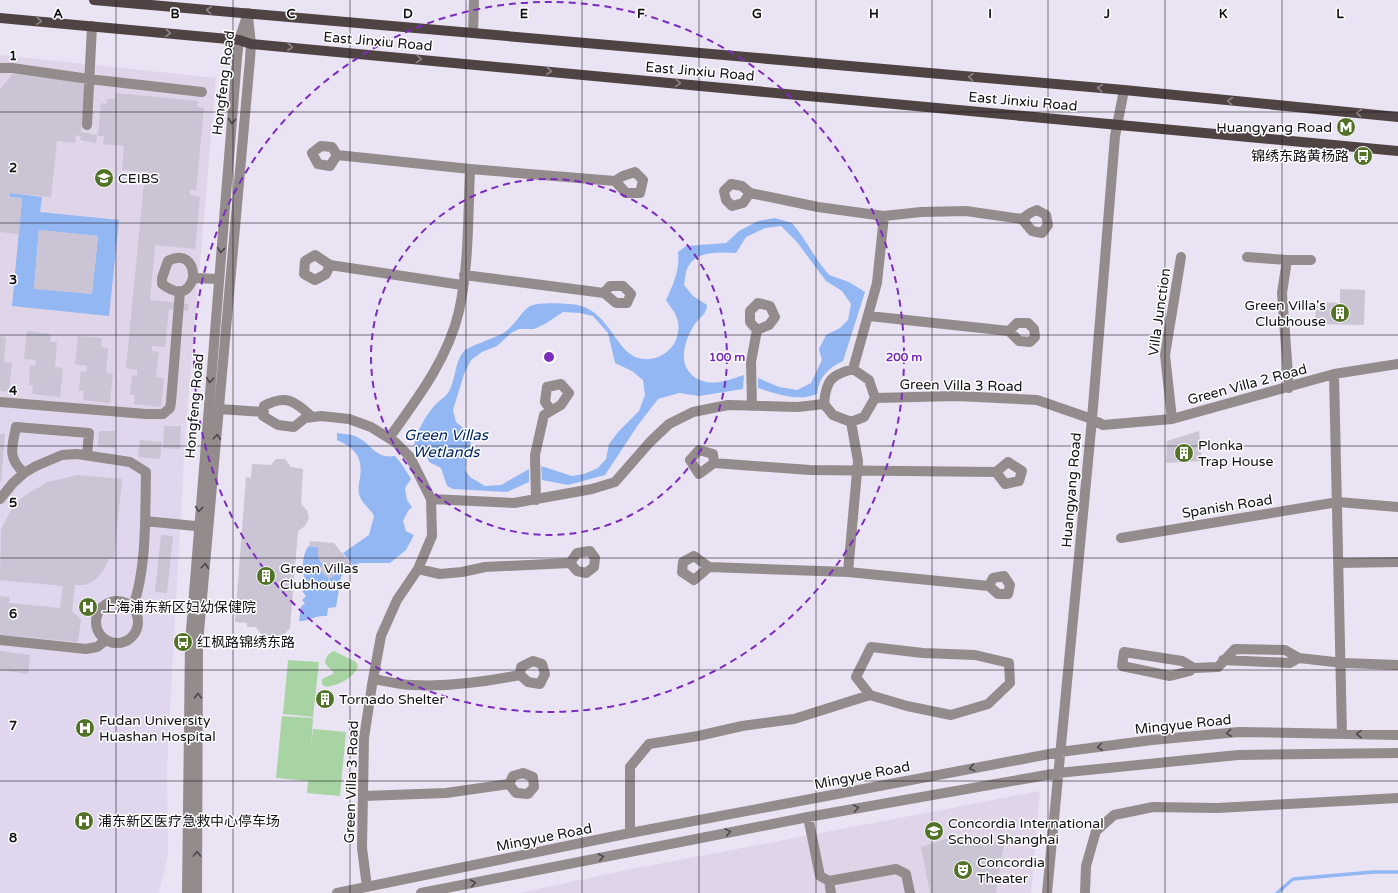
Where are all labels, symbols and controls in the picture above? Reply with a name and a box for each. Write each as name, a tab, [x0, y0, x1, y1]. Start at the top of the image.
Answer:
text: A	[53, 6, 63, 22]
text: B	[170, 6, 180, 22]
one-way arrow	[206, 6, 212, 15]
text: C	[286, 6, 296, 22]
text: D	[403, 6, 413, 22]
text: E	[520, 6, 528, 22]
text: F	[637, 6, 645, 22]
text: G	[752, 6, 762, 22]
text: H	[869, 6, 879, 22]
text: I	[988, 6, 992, 22]
text: J	[1103, 6, 1110, 22]
text: K	[1219, 6, 1228, 22]
text: L	[1336, 6, 1344, 22]
one-way arrow	[36, 17, 42, 26]
street label: East Jinxiu Road	[323, 28, 433, 55]
one-way arrow	[165, 29, 171, 38]
street label: Hongfeng Road	[209, 30, 238, 136]
one-way arrow	[287, 43, 293, 52]
text: 1	[9, 48, 17, 64]
one-way arrow	[416, 55, 422, 64]
street label: East Jinxiu Road	[645, 58, 755, 85]
one-way arrow	[546, 67, 552, 76]
one-way arrow	[968, 72, 974, 81]
one-way arrow	[675, 79, 681, 88]
one-way arrow	[1097, 84, 1103, 93]
street label: East Jinxiu Road	[968, 88, 1078, 115]
one-way arrow	[1227, 96, 1233, 105]
one-way arrow	[1356, 109, 1362, 118]
metro station icon: Huangyang Road	[1335, 116, 1357, 138]
one-way arrow	[228, 118, 237, 124]
place label: Huangyang Road	[1216, 119, 1332, 136]
bus stop icon: 锦绣东路黄杨路	[1352, 145, 1374, 167]
place label: 锦绣东路黄杨路	[1251, 148, 1349, 165]
text: 2	[9, 160, 17, 176]
school or university icon: CEIBS	[93, 167, 115, 189]
place label: CEIBS	[118, 170, 159, 187]
one-way arrow	[217, 247, 226, 253]
street label: Villa Junction	[1145, 267, 1174, 357]
text: 3	[9, 272, 17, 288]
place label: Green Villa's Clubhouse	[1245, 297, 1326, 330]
building icon: Green Villa's Clubhouse	[1329, 302, 1351, 324]
centre of rings	[542, 350, 556, 364]
text: 100 m	[709, 350, 745, 364]
text: 200 m	[886, 350, 922, 364]
street label: Hongfeng Road	[181, 353, 208, 459]
street label: Green Villa 2 Road	[1186, 360, 1309, 409]
street label: Green Villa 3 Road	[899, 376, 1023, 395]
one-way arrow	[206, 377, 215, 383]
text: 4	[9, 383, 18, 399]
water label: Green Villas Wetlands	[404, 426, 490, 461]
street label: Huangyang Road	[1058, 432, 1085, 548]
one-way arrow	[212, 434, 221, 440]
place label: Plonka Trap House	[1198, 437, 1274, 470]
building icon: Plonka Trap House	[1173, 442, 1195, 464]
street label: Spanish Road	[1181, 491, 1273, 522]
text: 5	[9, 495, 17, 511]
one-way arrow	[195, 506, 204, 512]
place label: Green Villas Clubhouse	[280, 560, 359, 593]
one-way arrow	[201, 563, 210, 569]
building icon: Green Villas Clubhouse	[255, 565, 277, 587]
hospital icon: 上海浦东新区妇幼保健院	[77, 596, 99, 618]
place label: 上海浦东新区妇幼保健院	[102, 599, 256, 616]
text: 6	[9, 606, 17, 622]
bus stop icon: 红枫路锦绣东路	[172, 631, 194, 653]
place label: 红枫路锦绣东路	[197, 634, 295, 651]
building icon: Tornado Shelter	[314, 688, 336, 710]
place label: Tornado Shelter	[339, 691, 446, 708]
one-way arrow	[194, 693, 202, 699]
street label: Mingyue Road	[1134, 711, 1232, 738]
place label: Fudan University Huashan Hospital	[99, 712, 216, 745]
hospital icon: Fudan University Huashan Hospital	[74, 717, 96, 739]
text: 7	[9, 718, 17, 734]
street label: Green Villa 3 Road	[341, 720, 362, 844]
one-way arrow	[1226, 729, 1232, 738]
one-way arrow	[1356, 730, 1362, 738]
one-way arrow	[1097, 742, 1103, 751]
street label: Mingyue Road	[813, 758, 911, 793]
one-way arrow	[968, 763, 975, 772]
one-way arrow	[853, 805, 859, 813]
hospital icon: 浦东新区医疗急救中心停车场	[73, 810, 95, 832]
place label: 浦东新区医疗急救中心停车场	[98, 813, 280, 830]
place label: Concordia International School Shanghai	[948, 815, 1104, 848]
street label: Mingyue Road	[495, 820, 593, 855]
school or university icon: Concordia International School Shanghai	[923, 820, 945, 842]
one-way arrow	[725, 829, 731, 837]
text: 8	[9, 830, 17, 846]
one-way arrow	[193, 851, 201, 857]
one-way arrow	[597, 854, 604, 862]
place label: Concordia Theater	[977, 854, 1045, 887]
theatre icon: Concordia Theater	[952, 859, 974, 881]
one-way arrow	[470, 879, 476, 887]

